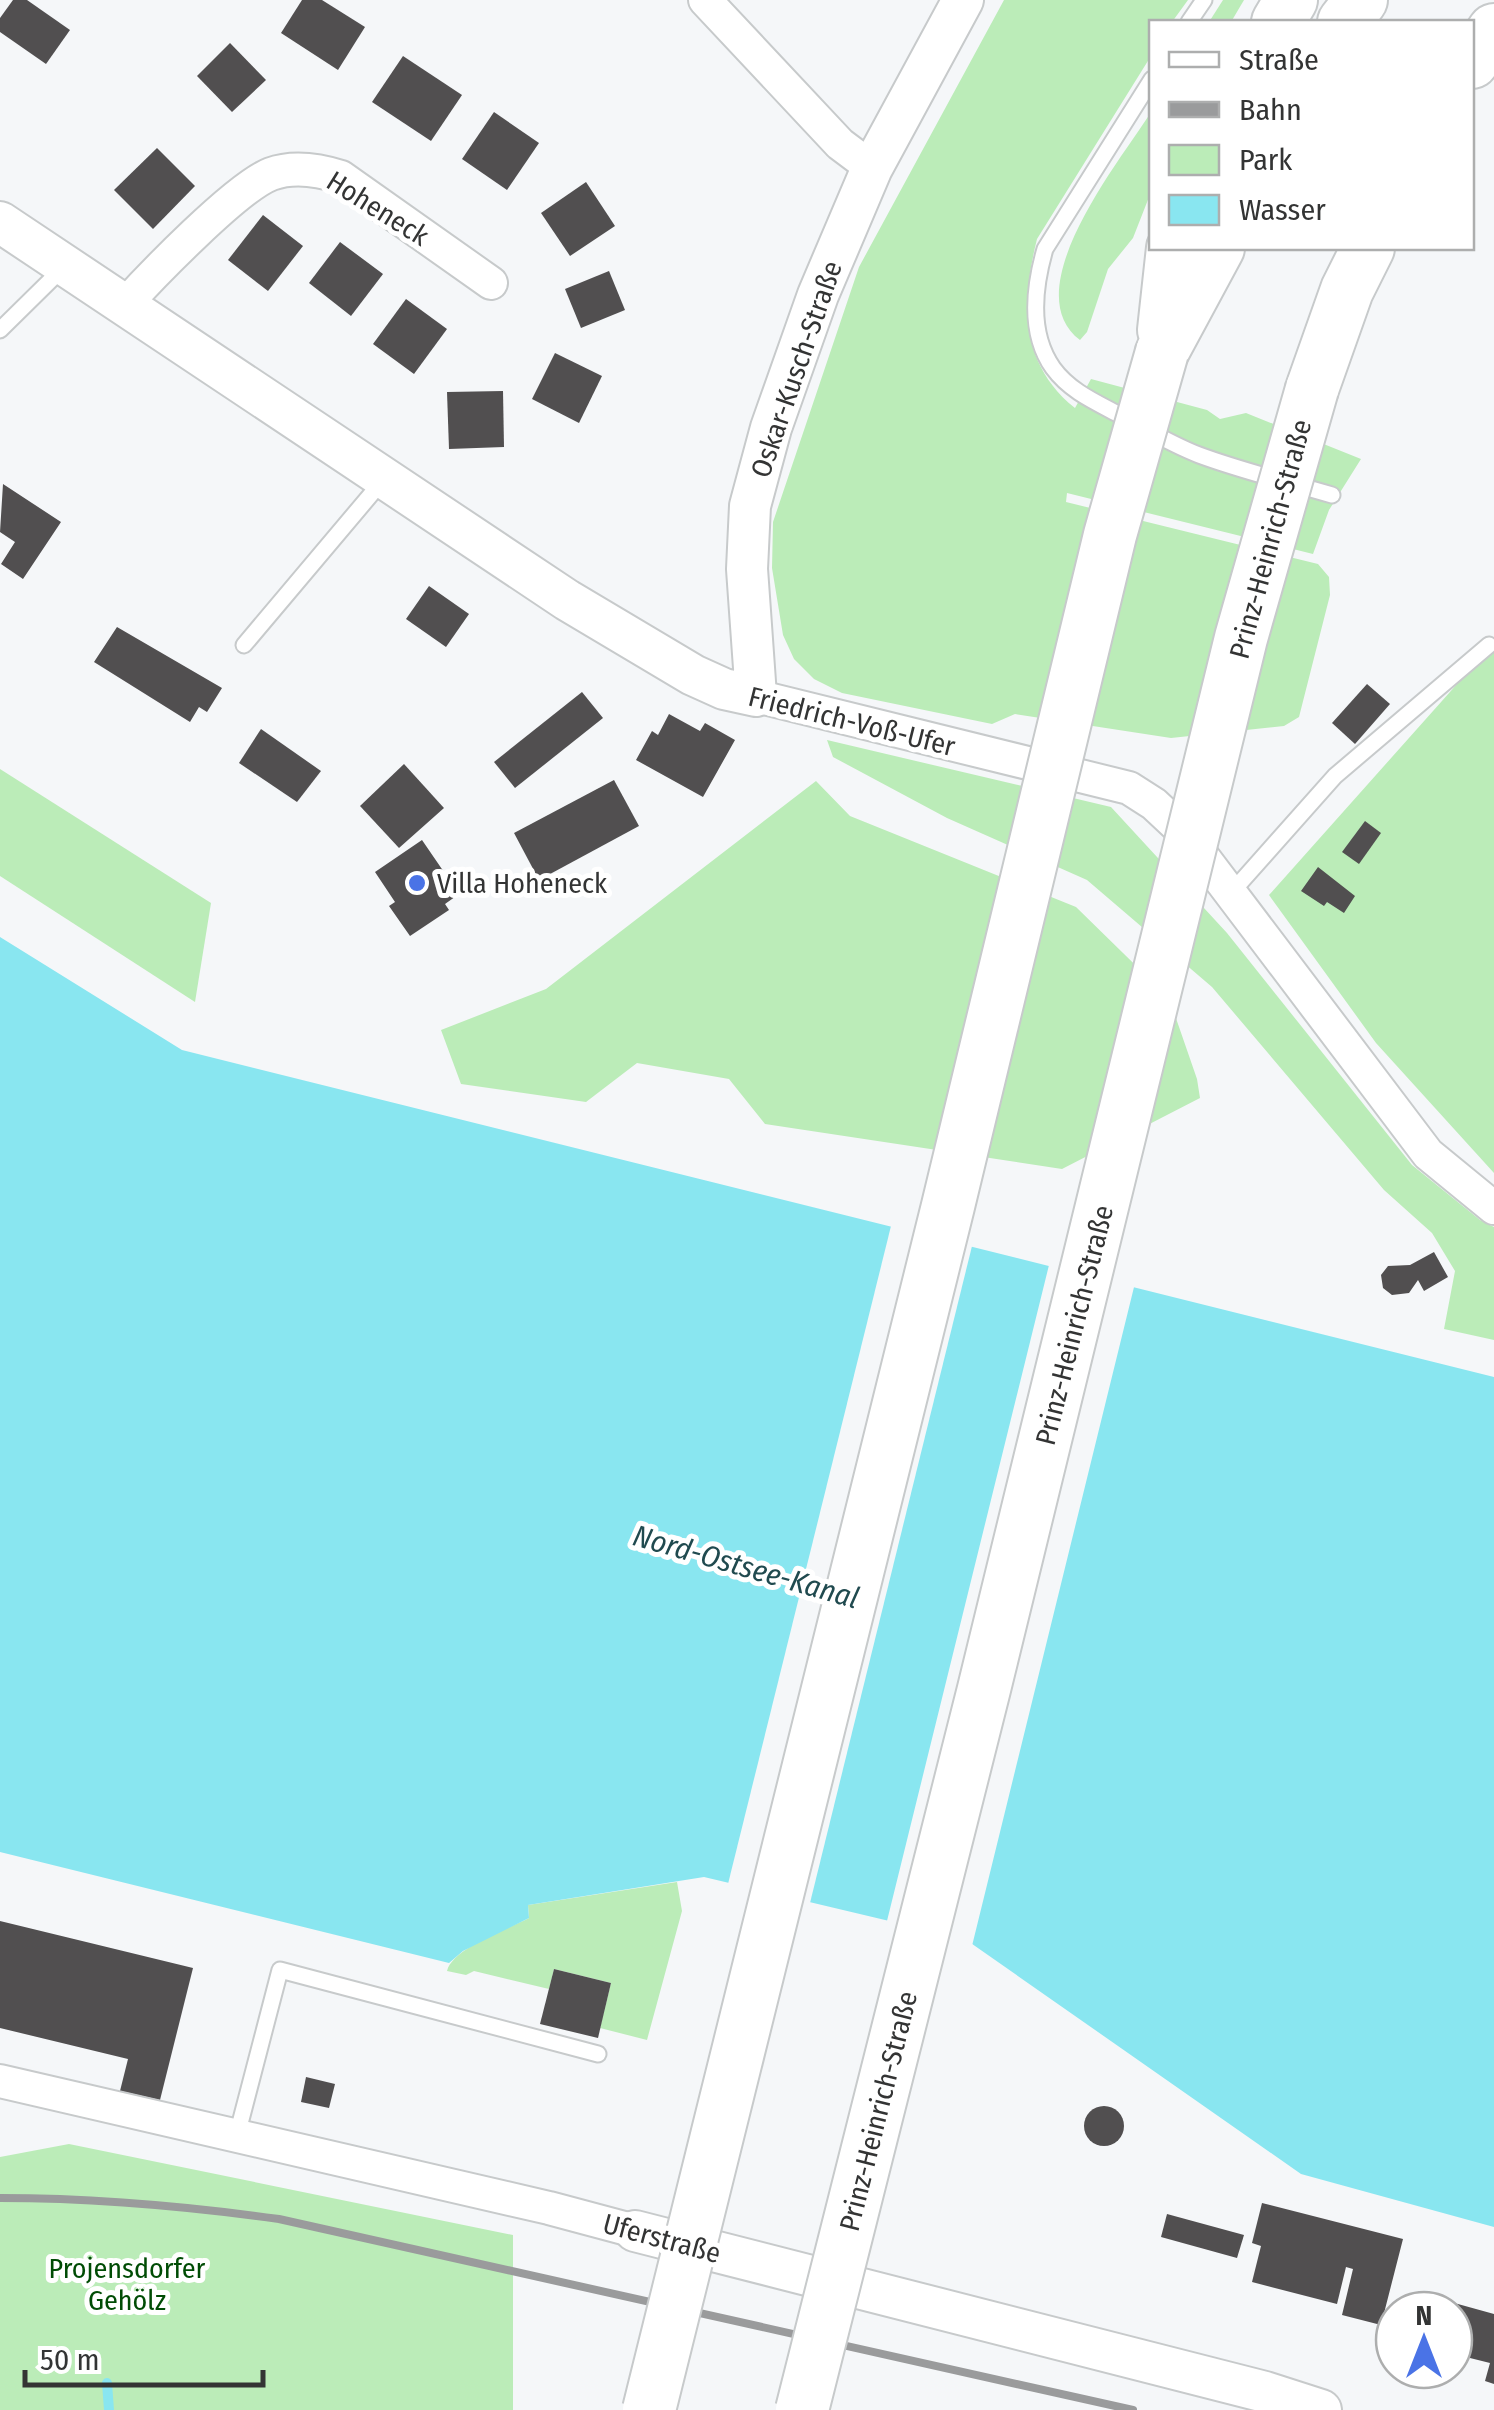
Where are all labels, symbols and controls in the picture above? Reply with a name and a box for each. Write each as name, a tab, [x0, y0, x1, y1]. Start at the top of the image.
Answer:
legend	[1149, 20, 1474, 250]
text: Straße	[1239, 42, 1319, 78]
text: Bahn	[1239, 92, 1302, 128]
text: Park	[1239, 142, 1292, 178]
street label: Hoheneck	[321, 164, 436, 253]
text: Wasser	[1239, 192, 1326, 228]
street label: Oskar-Kusch-Straße	[744, 257, 849, 482]
street label: Prinz-Heinrich-Straße	[1223, 416, 1318, 662]
street label: Friedrich-Voß-Ufer	[745, 680, 959, 763]
place label: Villa Hoheneck	[437, 867, 608, 900]
marker: Villa Hoheneck	[406, 872, 428, 894]
street label: Prinz-Heinrich-Straße	[1029, 1202, 1120, 1448]
water label: Nord-Ostsee-Kanal	[629, 1518, 863, 1616]
street label: Prinz-Heinrich-Straße	[833, 1988, 924, 2234]
street label: Uferstraße	[599, 2207, 724, 2270]
park label: Projensdorfer Gehölz	[49, 2252, 206, 2317]
north arrow	[1374, 2290, 1474, 2390]
text: N	[1416, 2299, 1432, 2332]
scale bar	[25, 2325, 262, 2387]
text: 50 m	[40, 2342, 100, 2378]

